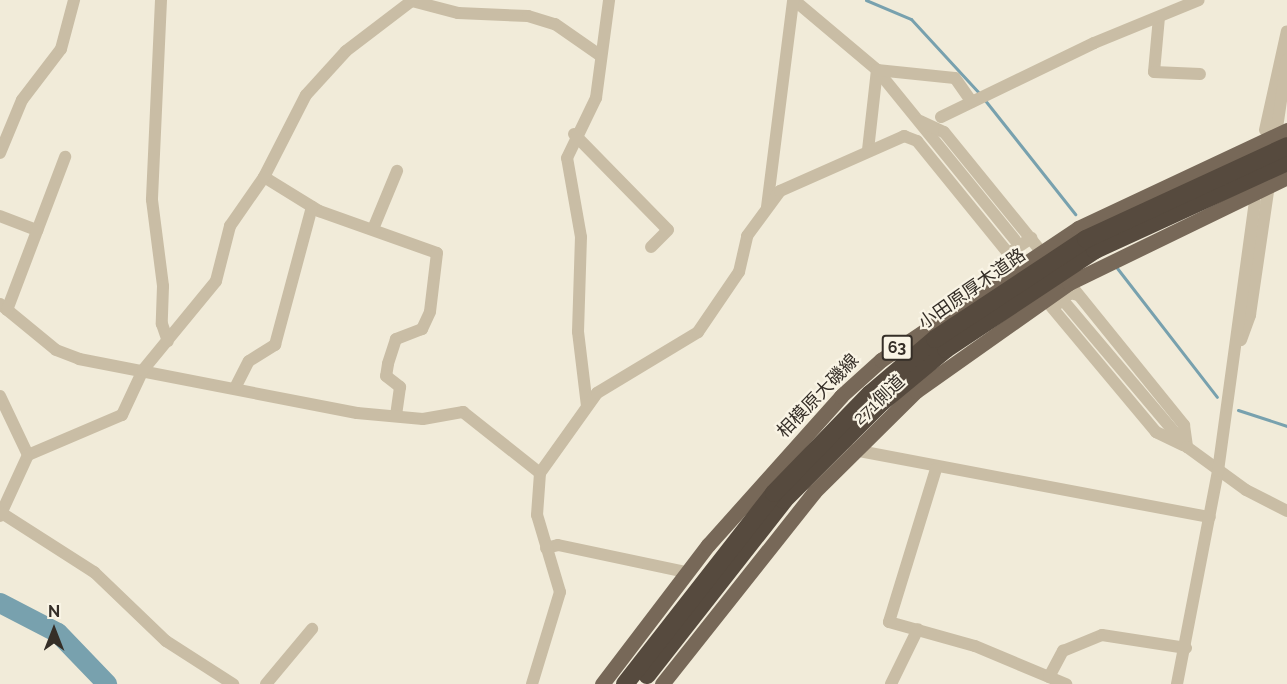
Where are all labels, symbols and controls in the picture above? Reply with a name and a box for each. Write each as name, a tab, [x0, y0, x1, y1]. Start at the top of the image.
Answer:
street label: 小田原厚木道路	[914, 244, 1030, 334]
road number: 63	[880, 335, 914, 361]
street label: 相模原大磯線	[773, 350, 863, 442]
street label: 271側道	[849, 371, 909, 429]
north arrow	[24, 600, 84, 660]
text: N	[48, 602, 60, 621]

